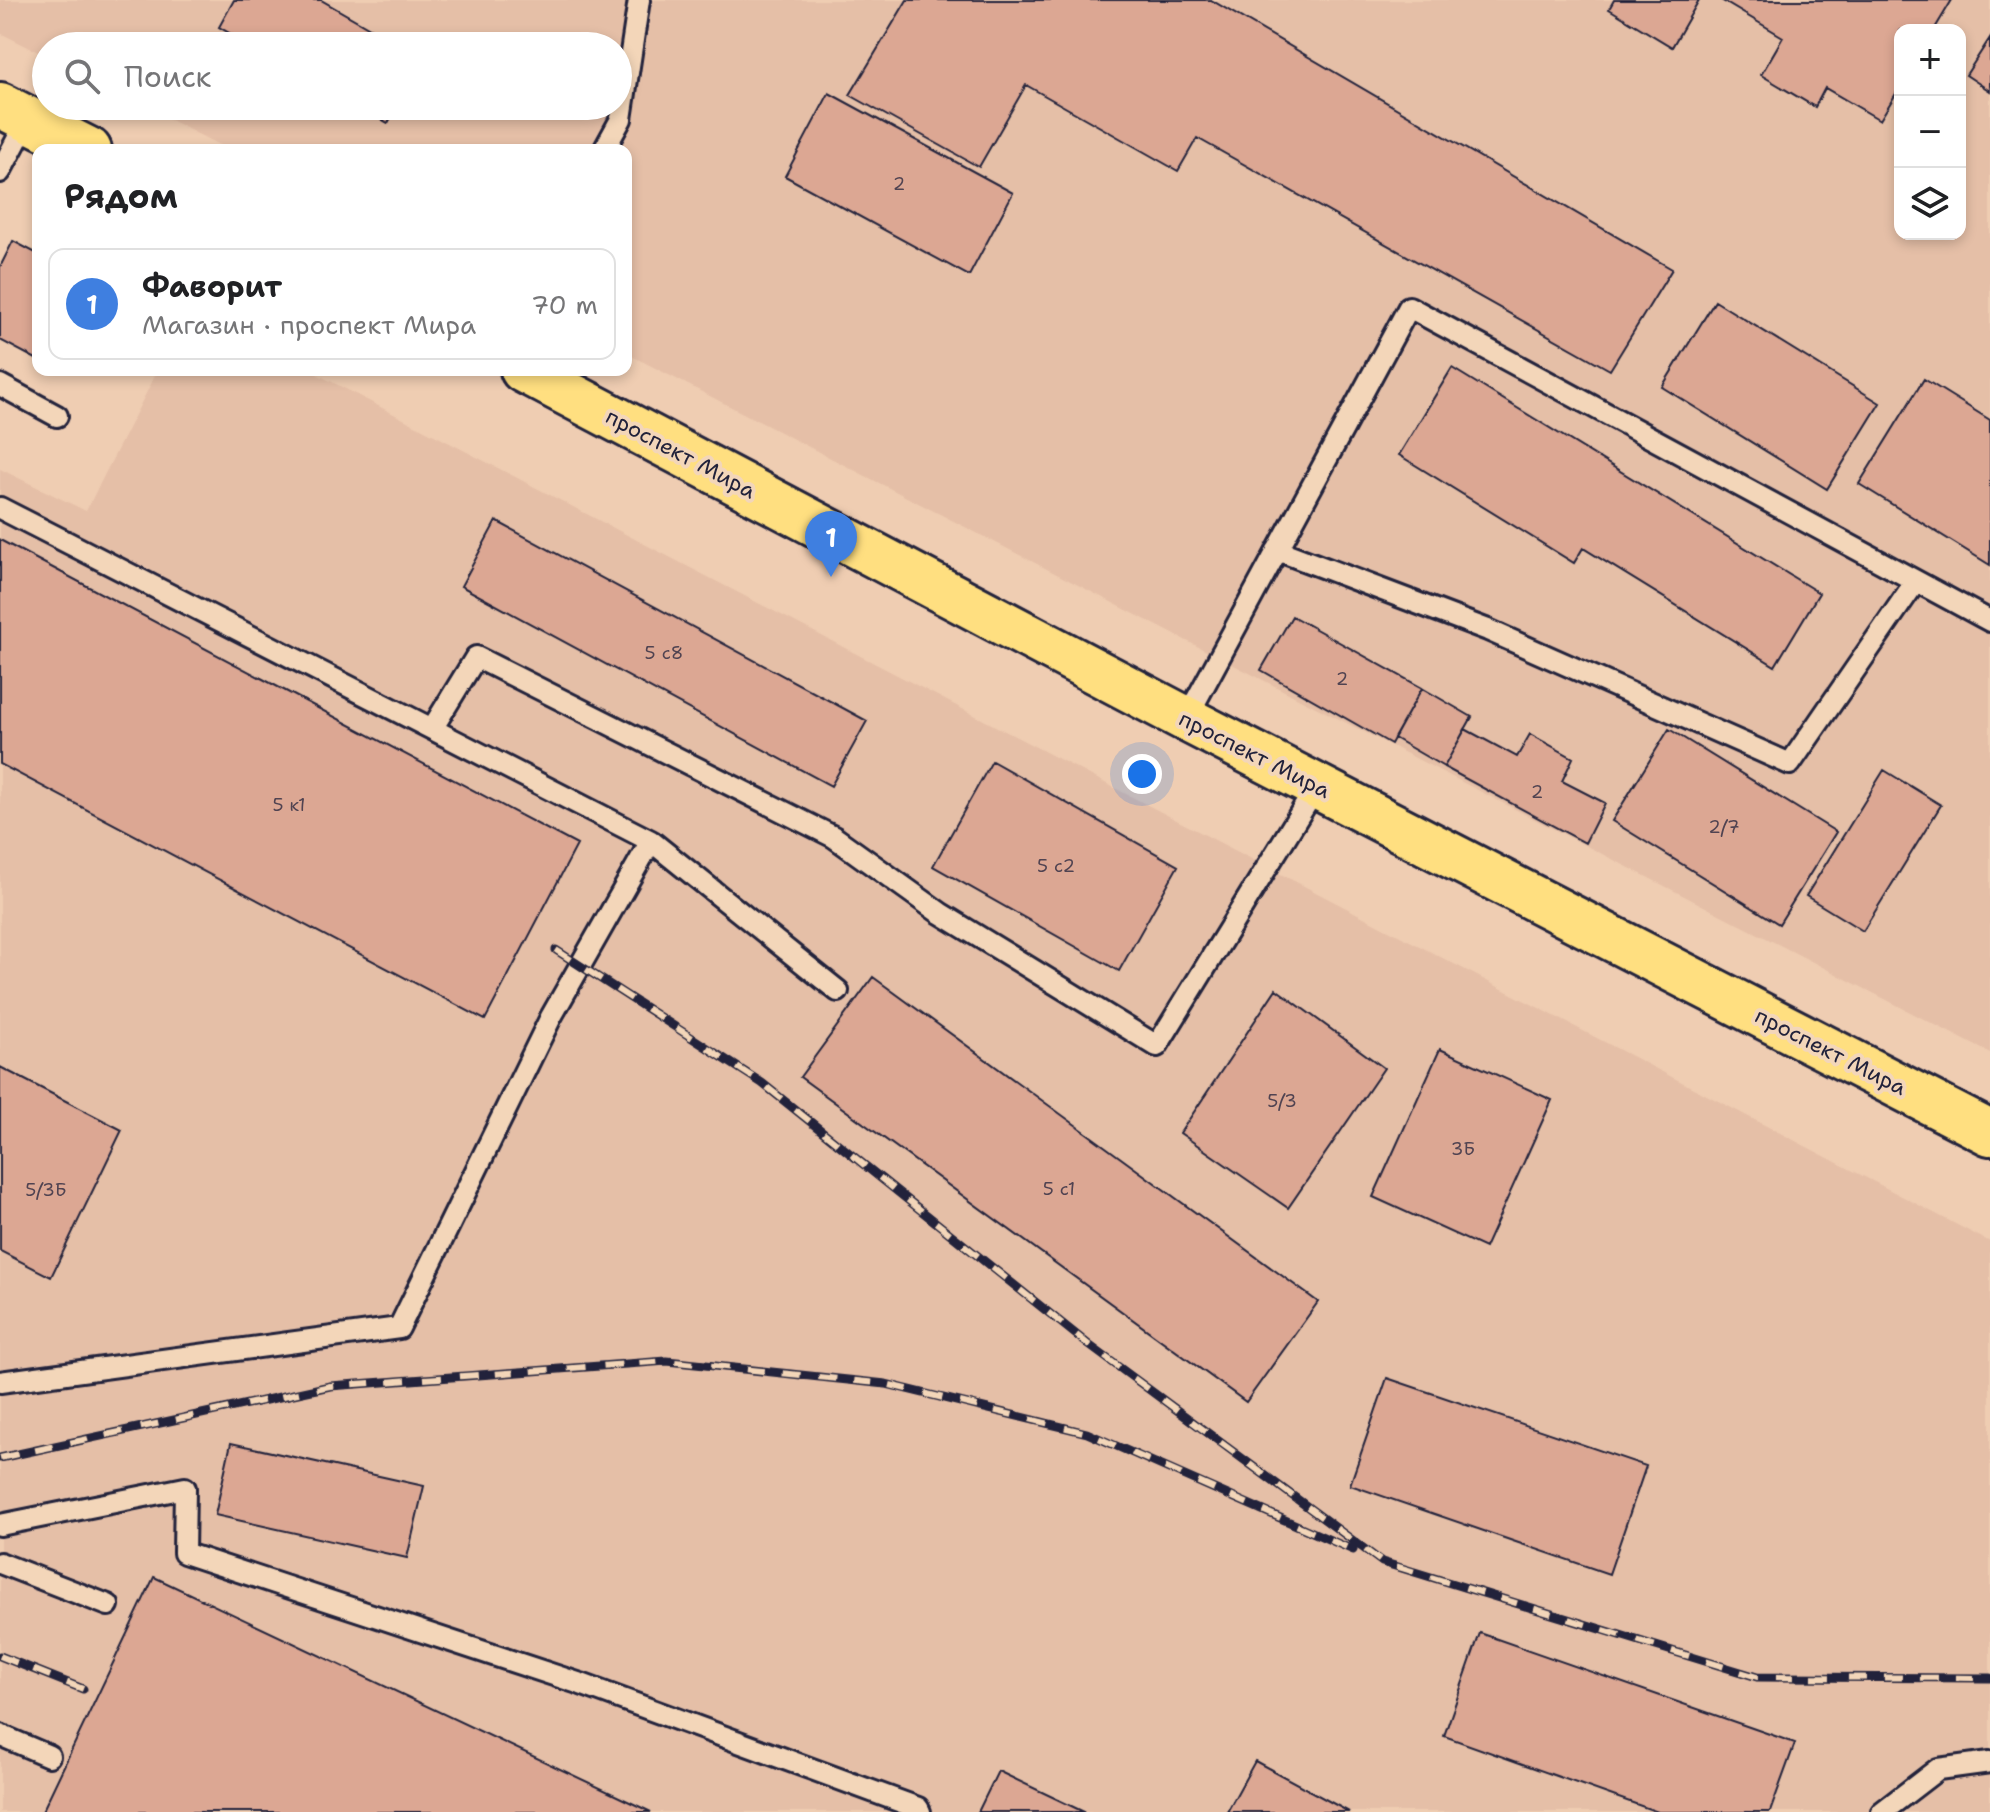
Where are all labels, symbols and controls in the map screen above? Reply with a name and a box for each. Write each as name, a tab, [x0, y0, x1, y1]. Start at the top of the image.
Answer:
map controls	[1894, 24, 1966, 240]
button: +	[1894, 24, 1966, 96]
search box	[32, 32, 632, 120]
icon: search	[60, 54, 104, 98]
text: Поиск	[124, 56, 212, 97]
button: −	[1894, 96, 1966, 168]
button: layers	[1894, 168, 1966, 240]
house number: 2	[893, 172, 905, 196]
text: Рядом	[64, 173, 178, 219]
text: Фаворит	[142, 266, 282, 307]
text: 1	[86, 287, 98, 322]
text: 70 m	[531, 287, 598, 322]
text: Магазин · проспект Мира	[142, 307, 476, 342]
street label: проспект Мира	[601, 402, 761, 505]
pin: 1	[805, 511, 857, 577]
house number: 5 с8	[645, 641, 683, 665]
house number: 2	[1336, 667, 1348, 691]
street label: проспект Мира	[1174, 704, 1336, 805]
your location	[1122, 754, 1162, 794]
house number: 2	[1531, 780, 1543, 804]
house number: 5 к1	[272, 793, 306, 817]
house number: 2/7	[1708, 815, 1740, 839]
house number: 5 с2	[1037, 854, 1075, 878]
street label: проспект Мира	[1750, 1001, 1912, 1102]
house number: 5/3	[1267, 1089, 1297, 1113]
house number: 3Б	[1451, 1137, 1475, 1161]
house number: 5 с1	[1043, 1177, 1075, 1201]
house number: 5/3Б	[25, 1178, 67, 1202]

